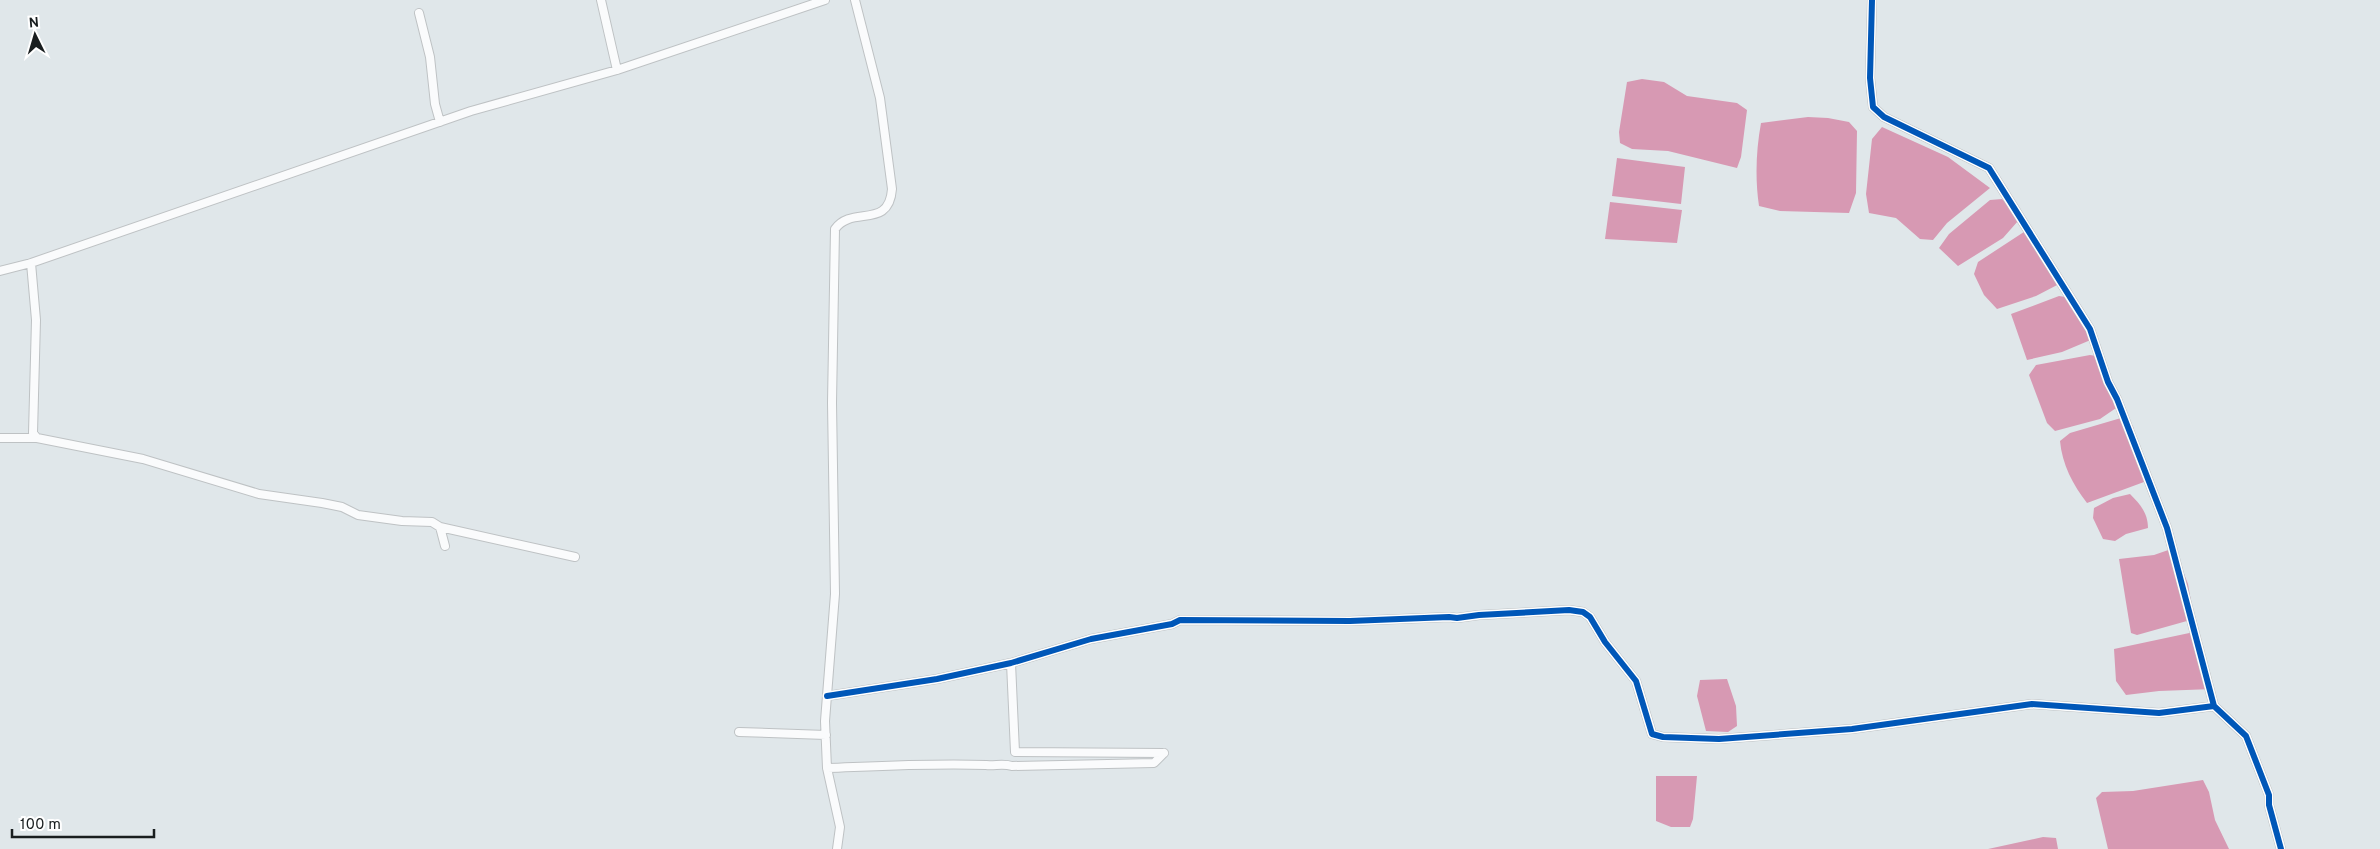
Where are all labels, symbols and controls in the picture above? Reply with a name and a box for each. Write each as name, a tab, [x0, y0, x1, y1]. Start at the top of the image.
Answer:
north arrow	[10, 10, 60, 60]
text: N	[28, 15, 40, 32]
scale bar	[12, 806, 155, 838]
text: 100 m	[20, 816, 61, 835]

